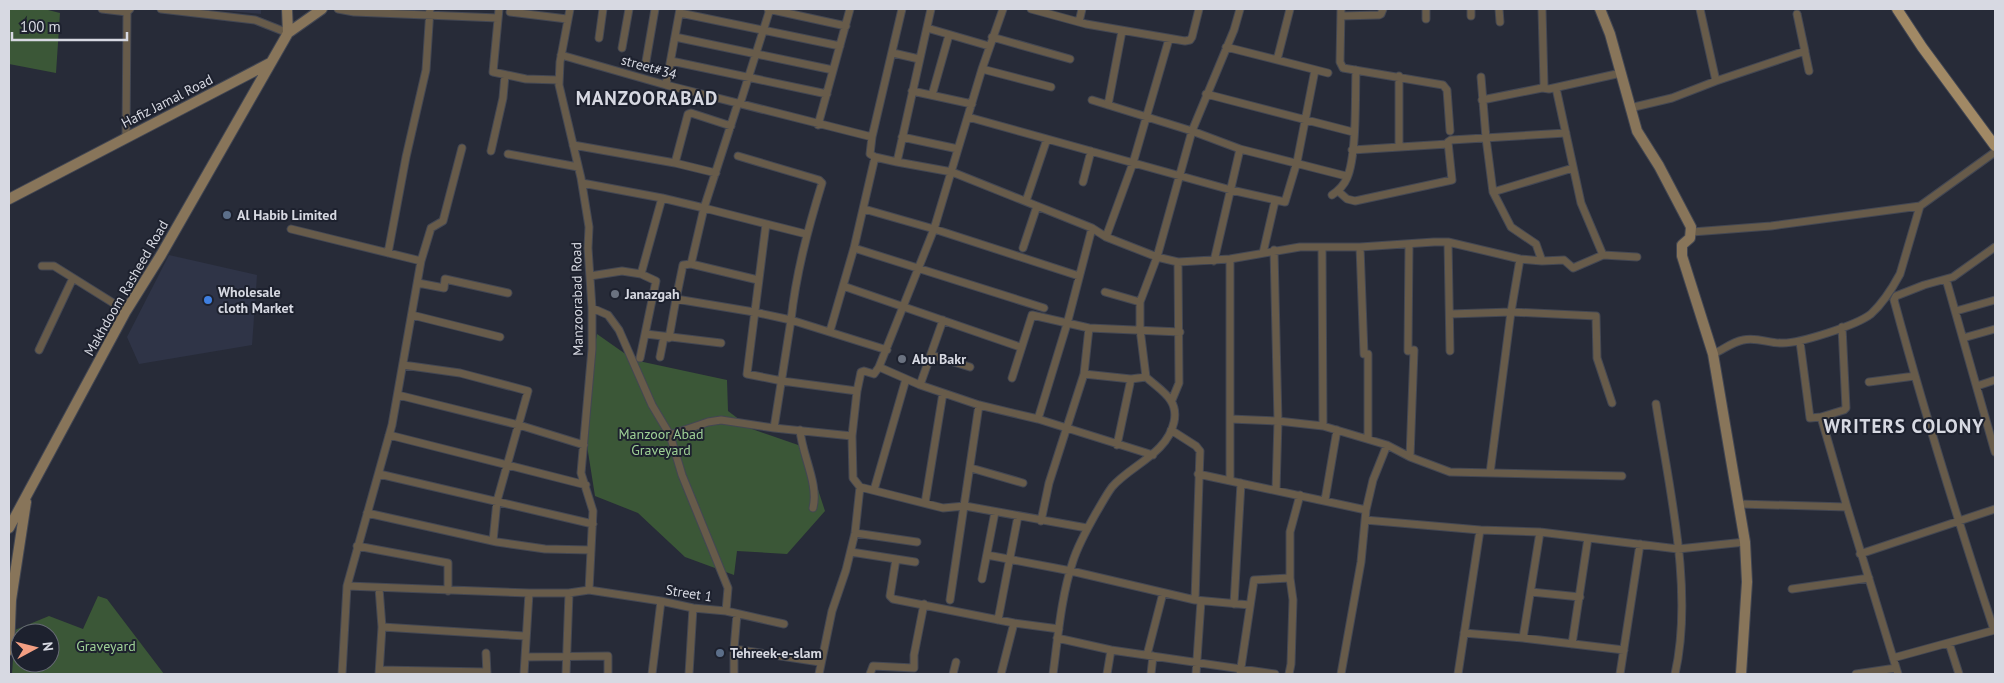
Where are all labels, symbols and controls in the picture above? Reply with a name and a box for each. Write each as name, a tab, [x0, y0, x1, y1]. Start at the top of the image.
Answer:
scale bar	[12, 10, 128, 42]
text: 100 m	[20, 17, 61, 36]
street label: street#34	[619, 50, 679, 84]
street label: Hafiz Jamal Road	[118, 70, 216, 132]
district label: MANZOORABAD	[576, 86, 718, 110]
place label: Al Habib Limited	[237, 206, 337, 224]
marker: Al Habib Limited	[221, 209, 233, 221]
street label: Makhdoom Rasheed Road	[80, 217, 172, 359]
street label: Manzoorabad Road	[567, 242, 587, 356]
place label: Wholesale cloth Market	[218, 283, 294, 317]
place label: Janazgah	[624, 285, 680, 303]
marker: Janazgah	[609, 288, 621, 300]
marker: Wholesale cloth Market	[202, 294, 214, 306]
place label: Abu Bakr	[912, 350, 966, 368]
marker: Abu Bakr	[896, 353, 908, 365]
district label: WRITERS COLONY	[1823, 414, 1985, 438]
park label: Manzoor Abad Graveyard	[619, 425, 704, 459]
street label: Street 1	[664, 580, 714, 606]
north arrow	[10, 623, 60, 673]
park label: Graveyard	[76, 637, 136, 655]
text: N	[38, 641, 57, 652]
place label: Tehreek-e-slam	[730, 644, 822, 662]
marker: Tehreek-e-slam	[714, 647, 726, 659]

